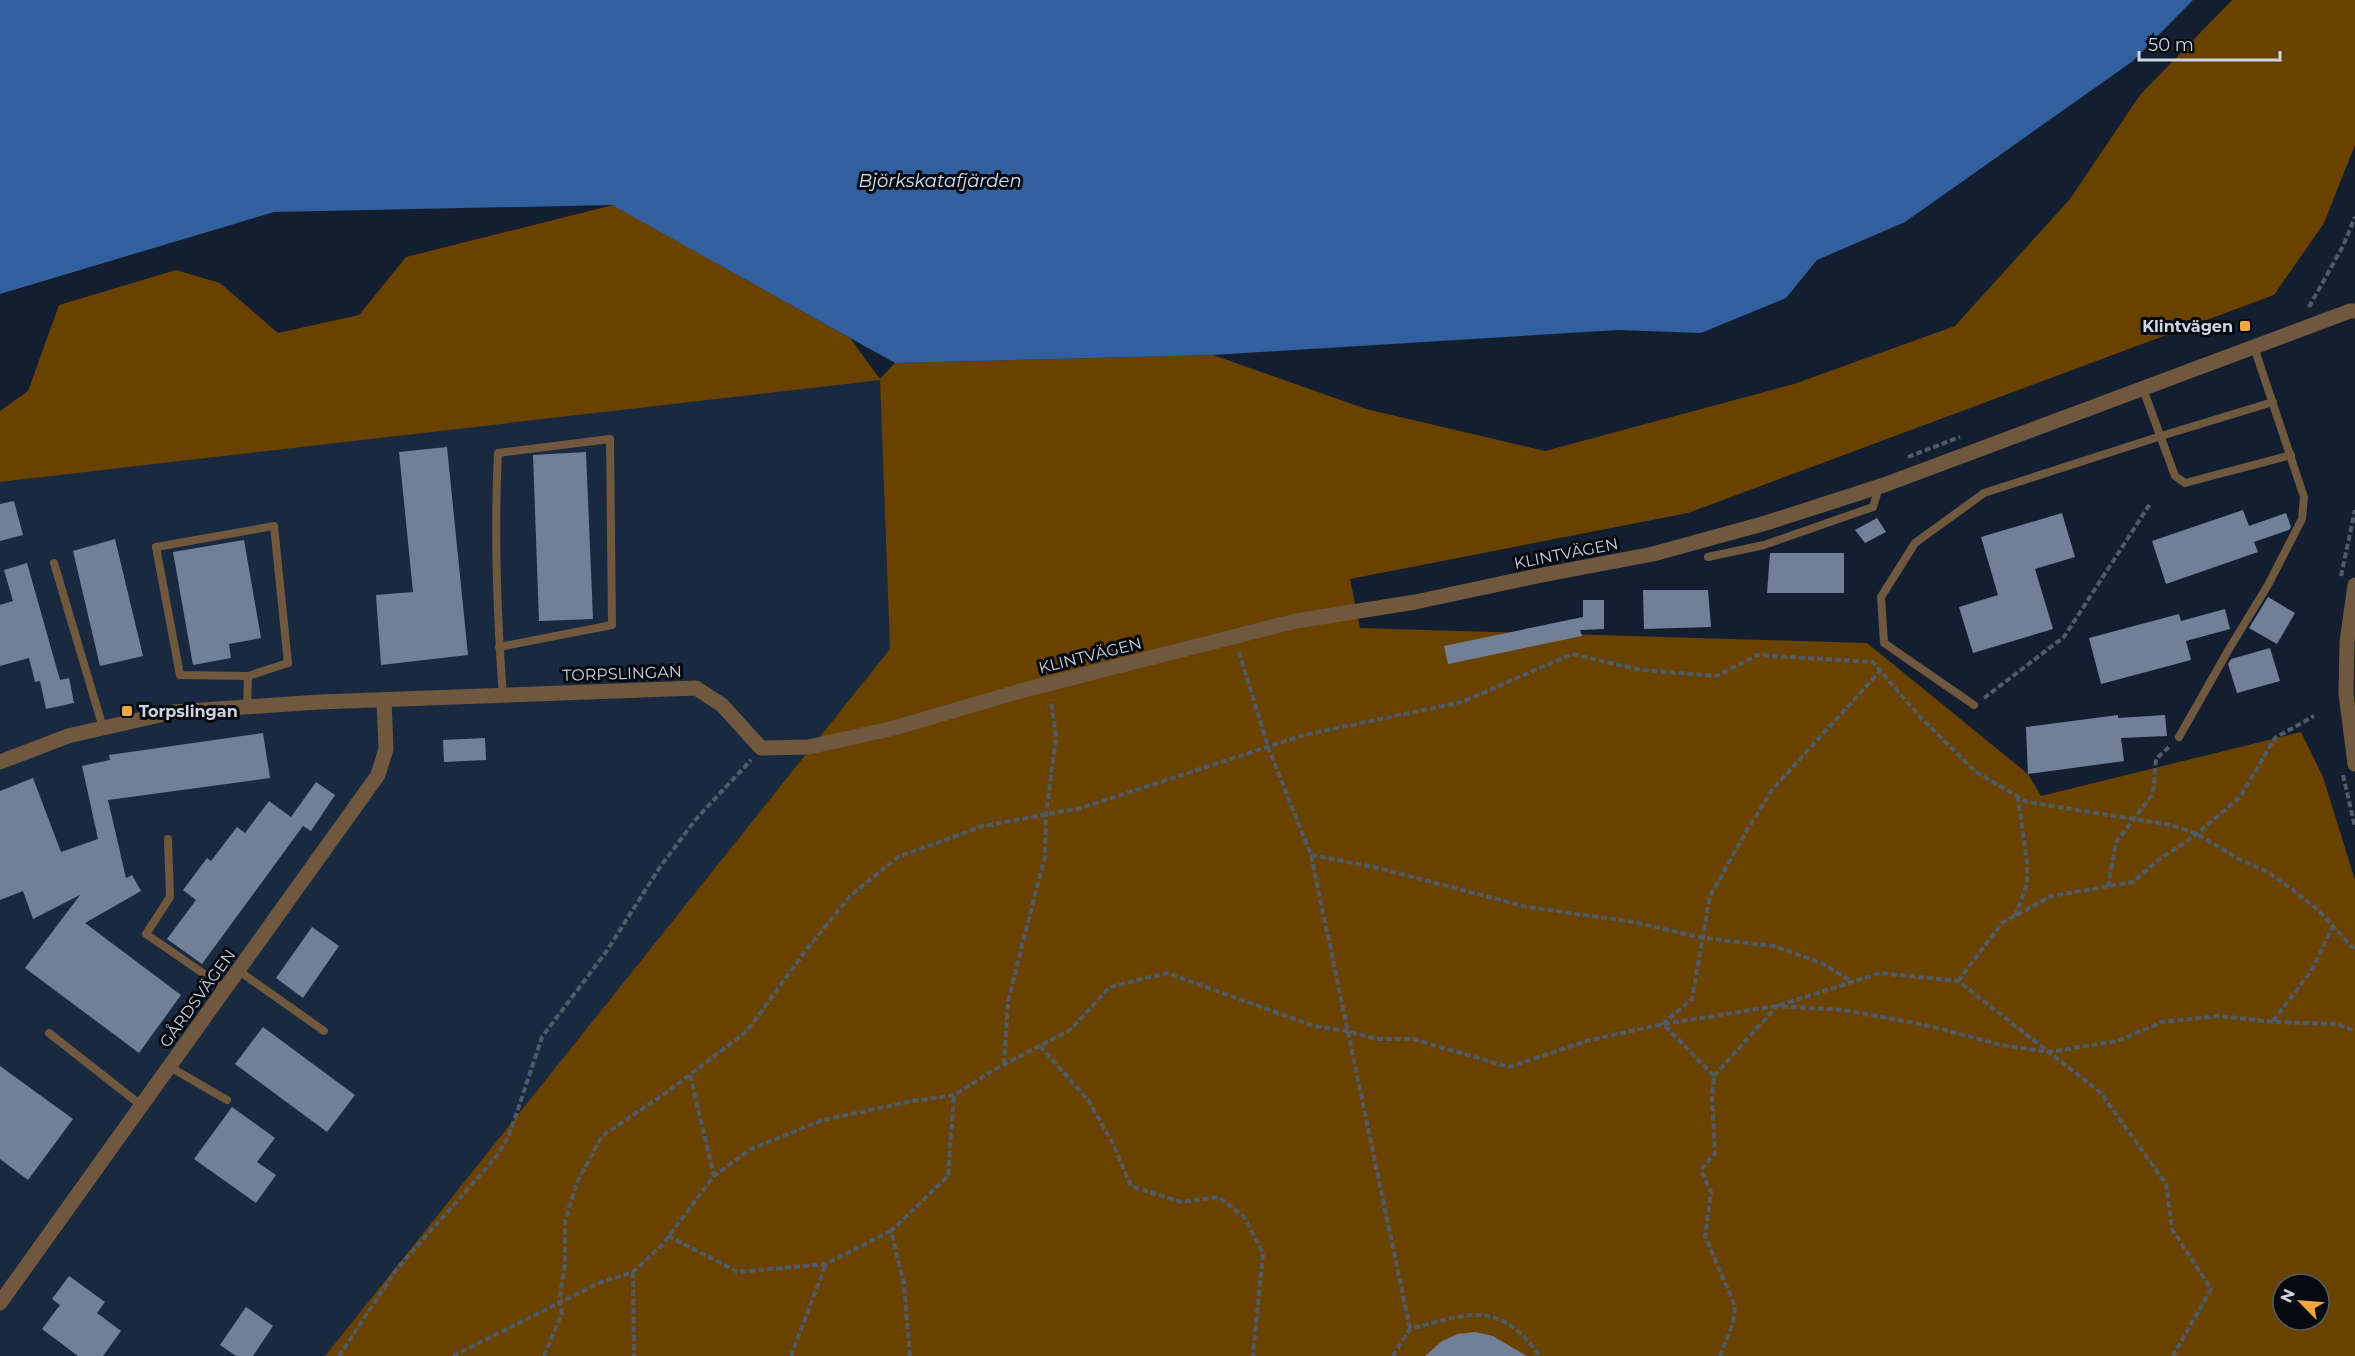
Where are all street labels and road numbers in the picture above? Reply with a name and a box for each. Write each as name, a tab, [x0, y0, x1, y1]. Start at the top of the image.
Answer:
street label: KLINTVÄGEN	[1512, 533, 1620, 573]
street label: KLINTVÄGEN	[1036, 633, 1144, 677]
street label: TORPSLINGAN	[562, 662, 682, 685]
street label: GÅRDSVÄGEN	[155, 945, 239, 1051]

